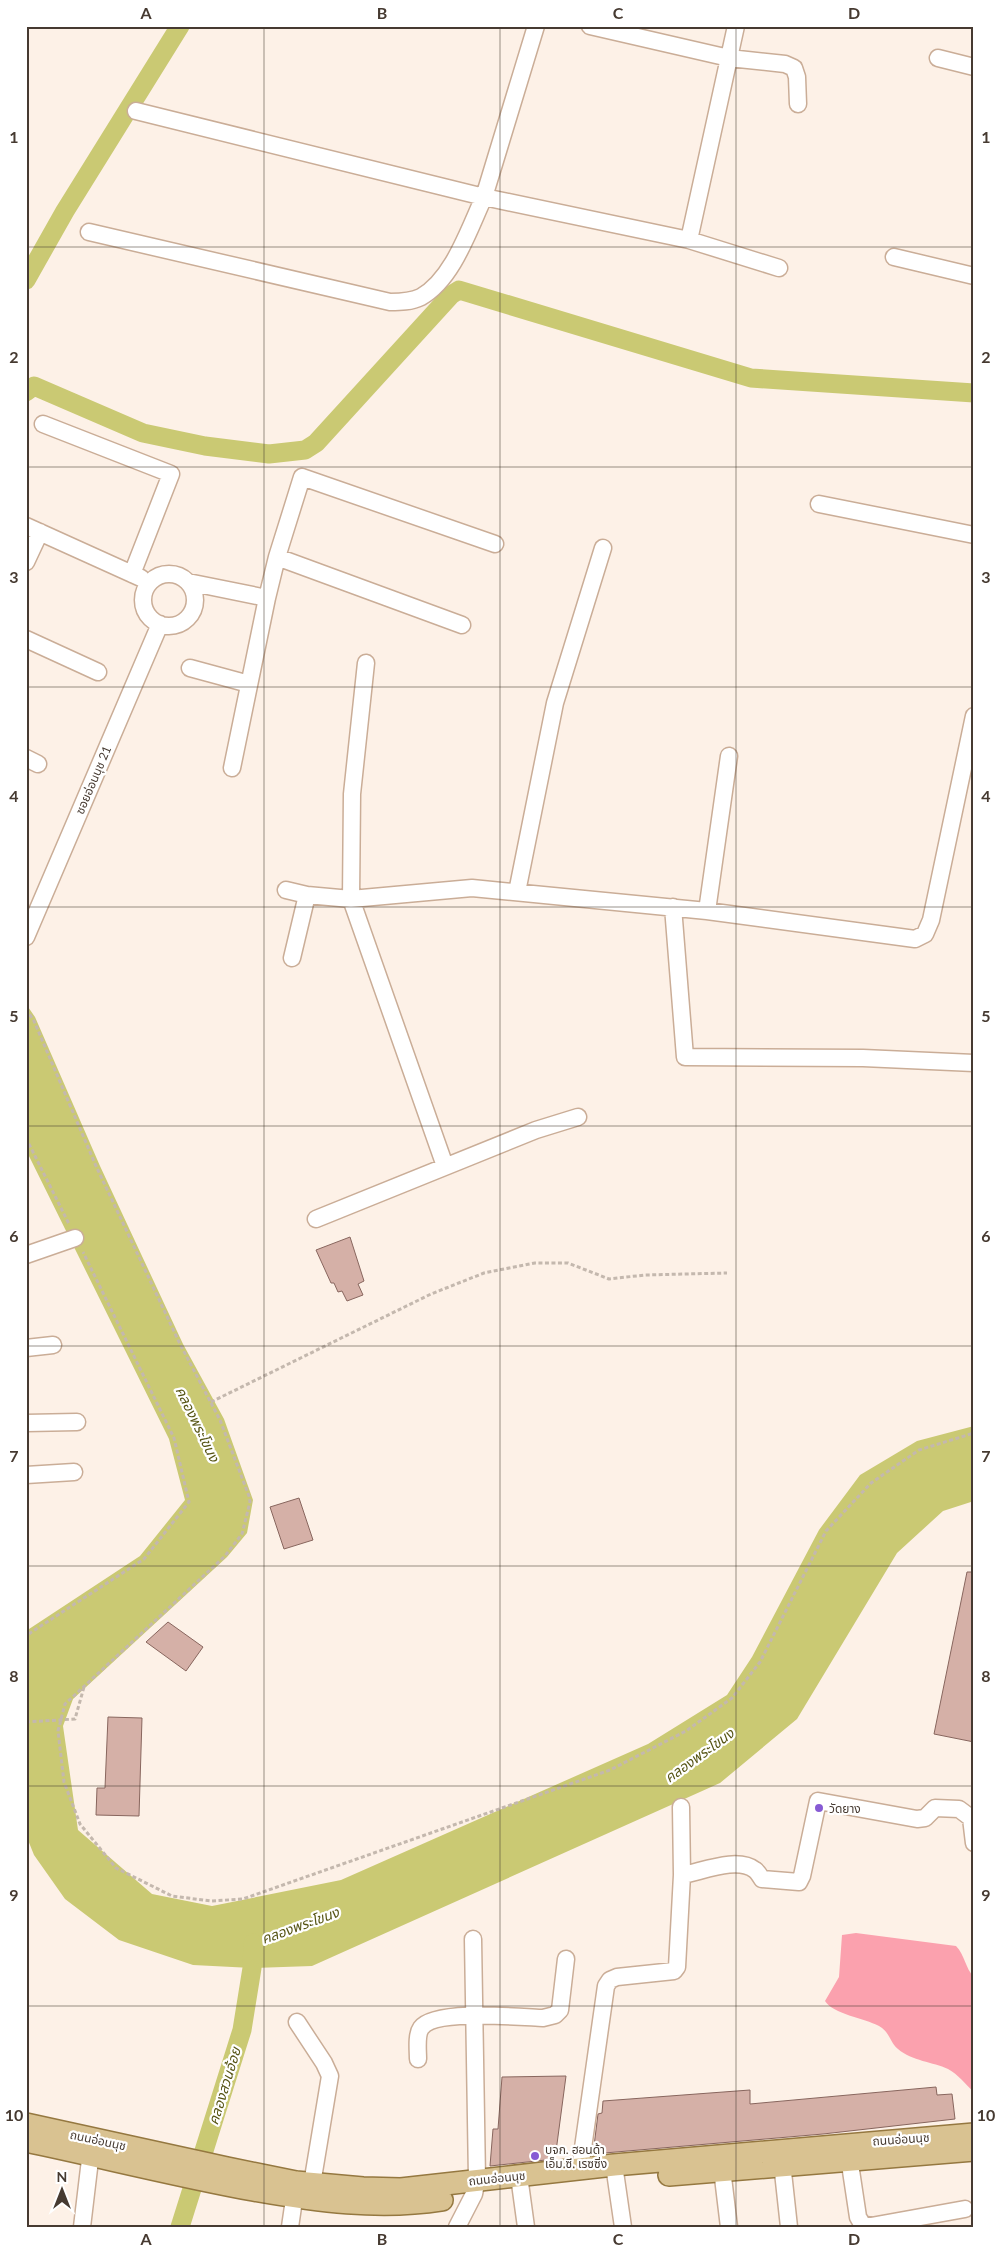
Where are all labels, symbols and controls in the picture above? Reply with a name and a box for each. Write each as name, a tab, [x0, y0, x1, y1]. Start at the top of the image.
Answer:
text: A	[139, 3, 152, 22]
text: B	[377, 3, 387, 22]
text: C	[613, 3, 624, 22]
text: D	[848, 3, 860, 22]
text: 1	[9, 127, 19, 146]
text: 1	[981, 127, 991, 146]
text: 2	[9, 347, 19, 366]
text: 2	[981, 347, 991, 366]
text: 3	[9, 567, 19, 586]
text: 3	[981, 567, 991, 586]
street label: ซอยอ่อนนุช 21	[72, 744, 114, 816]
text: 4	[9, 786, 19, 805]
text: 4	[981, 786, 991, 805]
text: 5	[9, 1006, 19, 1025]
text: 5	[981, 1006, 991, 1025]
text: 6	[9, 1226, 19, 1245]
text: 6	[981, 1226, 991, 1245]
water label: คลองพระโขนง	[173, 1384, 224, 1466]
text: 7	[9, 1446, 19, 1465]
text: 7	[981, 1446, 991, 1465]
text: 8	[9, 1666, 19, 1685]
text: 8	[981, 1666, 991, 1685]
water label: คลองพระโขนง	[661, 1723, 738, 1786]
place label: วัดยาง	[829, 1801, 861, 1816]
marker: วัดยาง	[813, 1802, 825, 1814]
text: 9	[9, 1885, 19, 1904]
text: 9	[981, 1885, 991, 1904]
water label: คลองพระโขนง	[259, 1903, 343, 1947]
water label: คลองสวนอ้อย	[204, 2044, 244, 2127]
text: 10	[5, 2105, 23, 2124]
text: 10	[977, 2105, 995, 2124]
street label: ถนนอ่อนนุช	[69, 2127, 127, 2153]
street label: ถนนอ่อนนุช	[872, 2130, 930, 2148]
place label: บจก. ฮอนด้า เอ็ม.ซี. เรซซิ่ง	[545, 2142, 607, 2171]
marker: บจก. ฮอนด้า เอ็ม.ซี. เรซซิ่ง	[529, 2150, 541, 2162]
north arrow	[38, 2166, 88, 2216]
text: N	[57, 2168, 67, 2185]
street label: ถนนอ่อนนุช	[468, 2168, 526, 2188]
text: A	[139, 2229, 152, 2248]
text: B	[377, 2229, 387, 2248]
text: C	[613, 2229, 624, 2248]
text: D	[848, 2229, 860, 2248]

